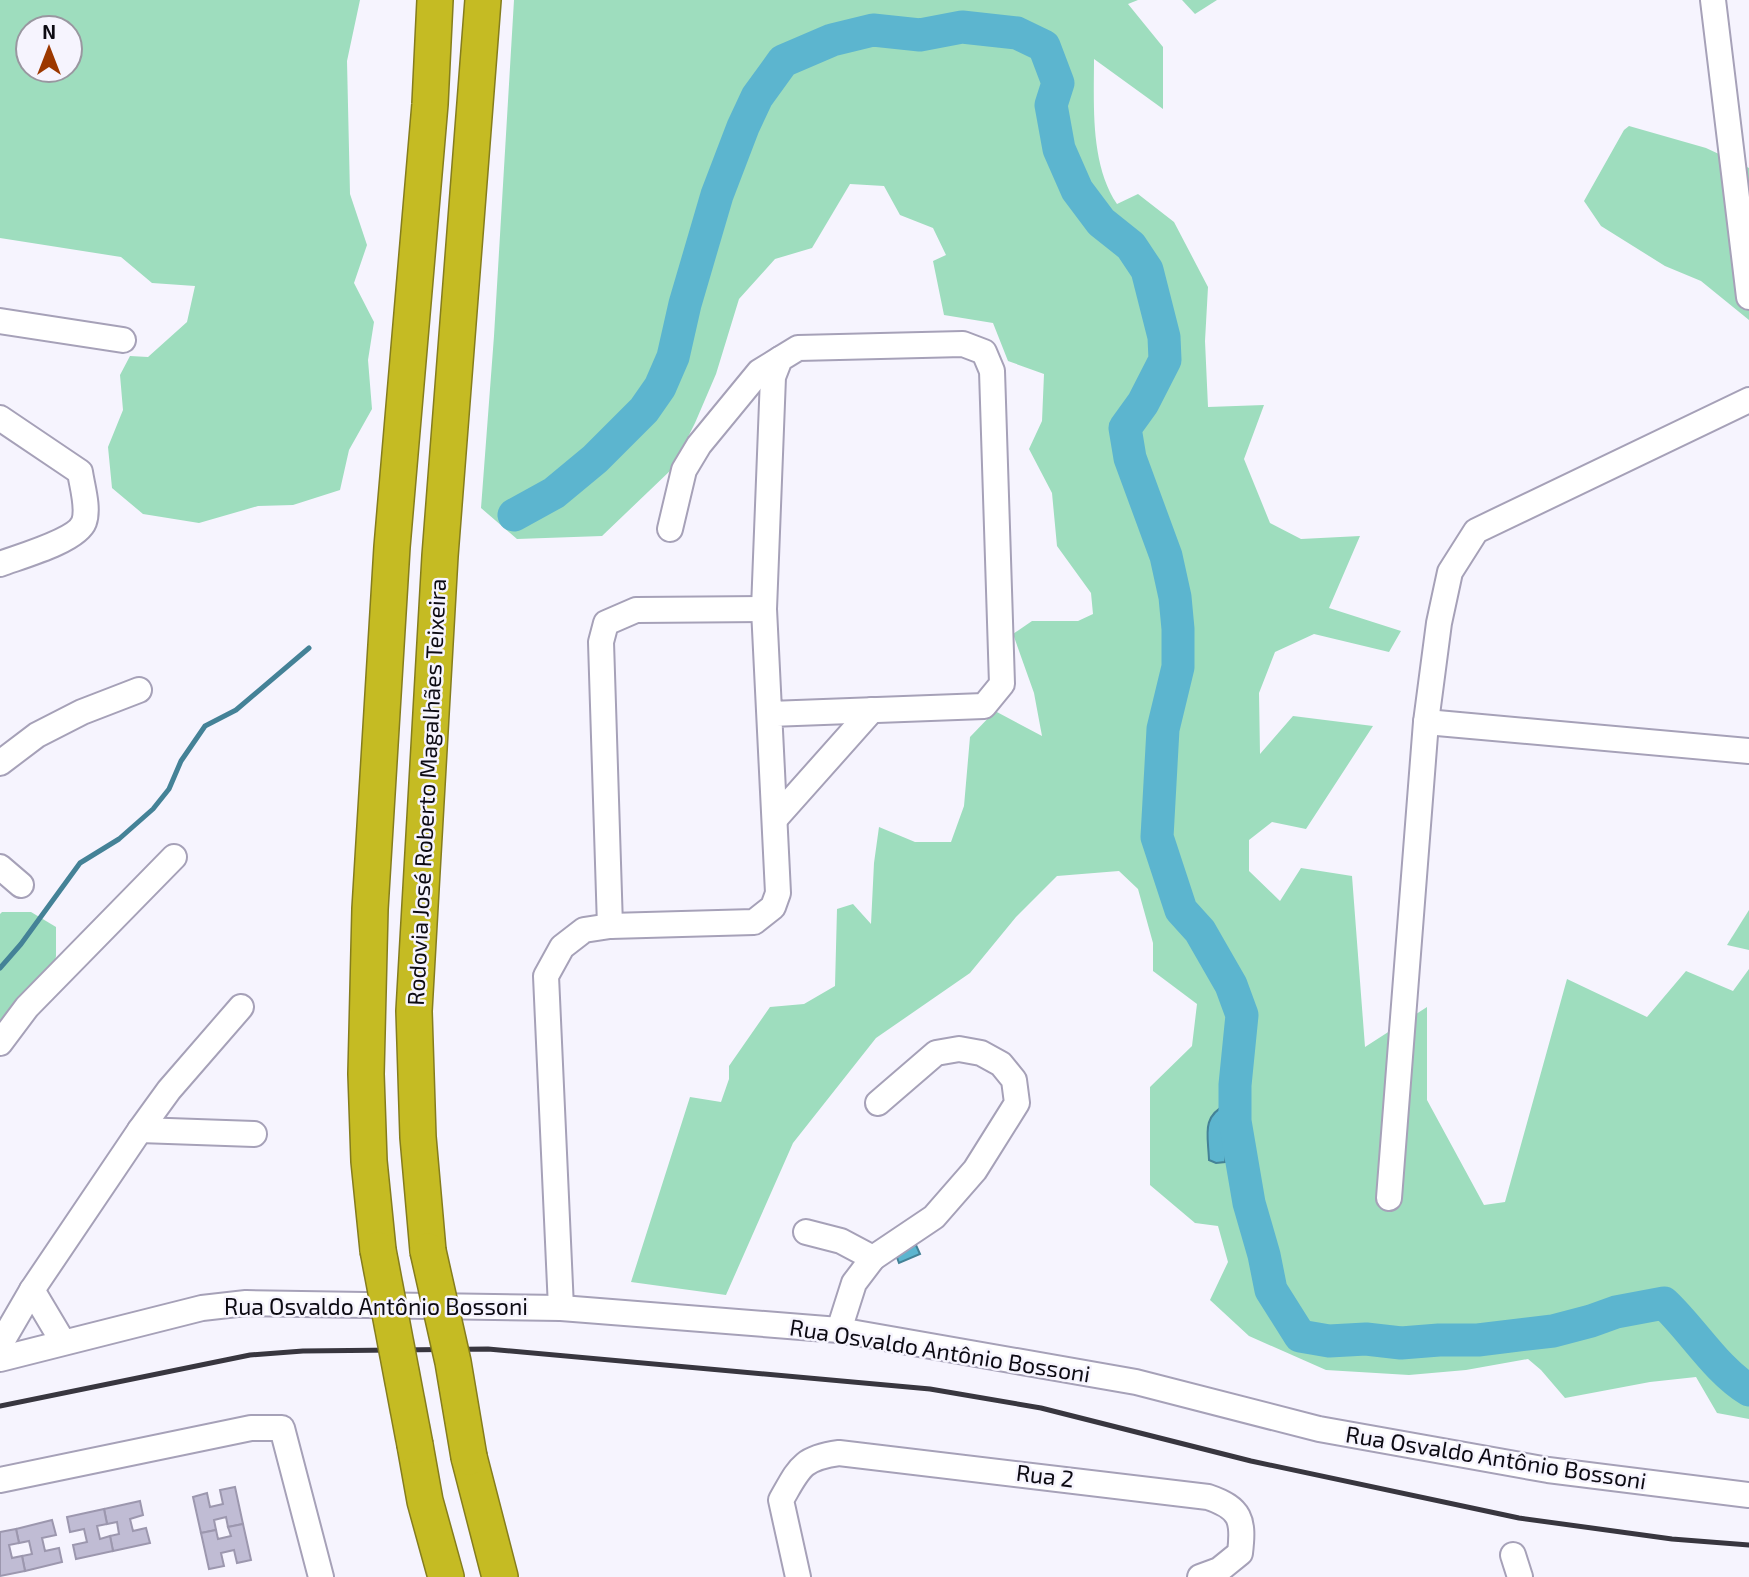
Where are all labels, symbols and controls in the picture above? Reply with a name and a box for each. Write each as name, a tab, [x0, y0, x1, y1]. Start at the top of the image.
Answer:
north arrow	[14, 14, 84, 84]
text: N	[42, 20, 56, 43]
street label: Rodovia José Roberto Magalhães Teixeira	[401, 578, 451, 1006]
street label: Rua Osvaldo Antônio Bossoni	[224, 1292, 528, 1320]
street label: Rua Osvaldo Antônio Bossoni	[788, 1312, 1092, 1388]
street label: Rua Osvaldo Antônio Bossoni	[1344, 1419, 1648, 1495]
street label: Rua 2	[1015, 1458, 1076, 1492]

